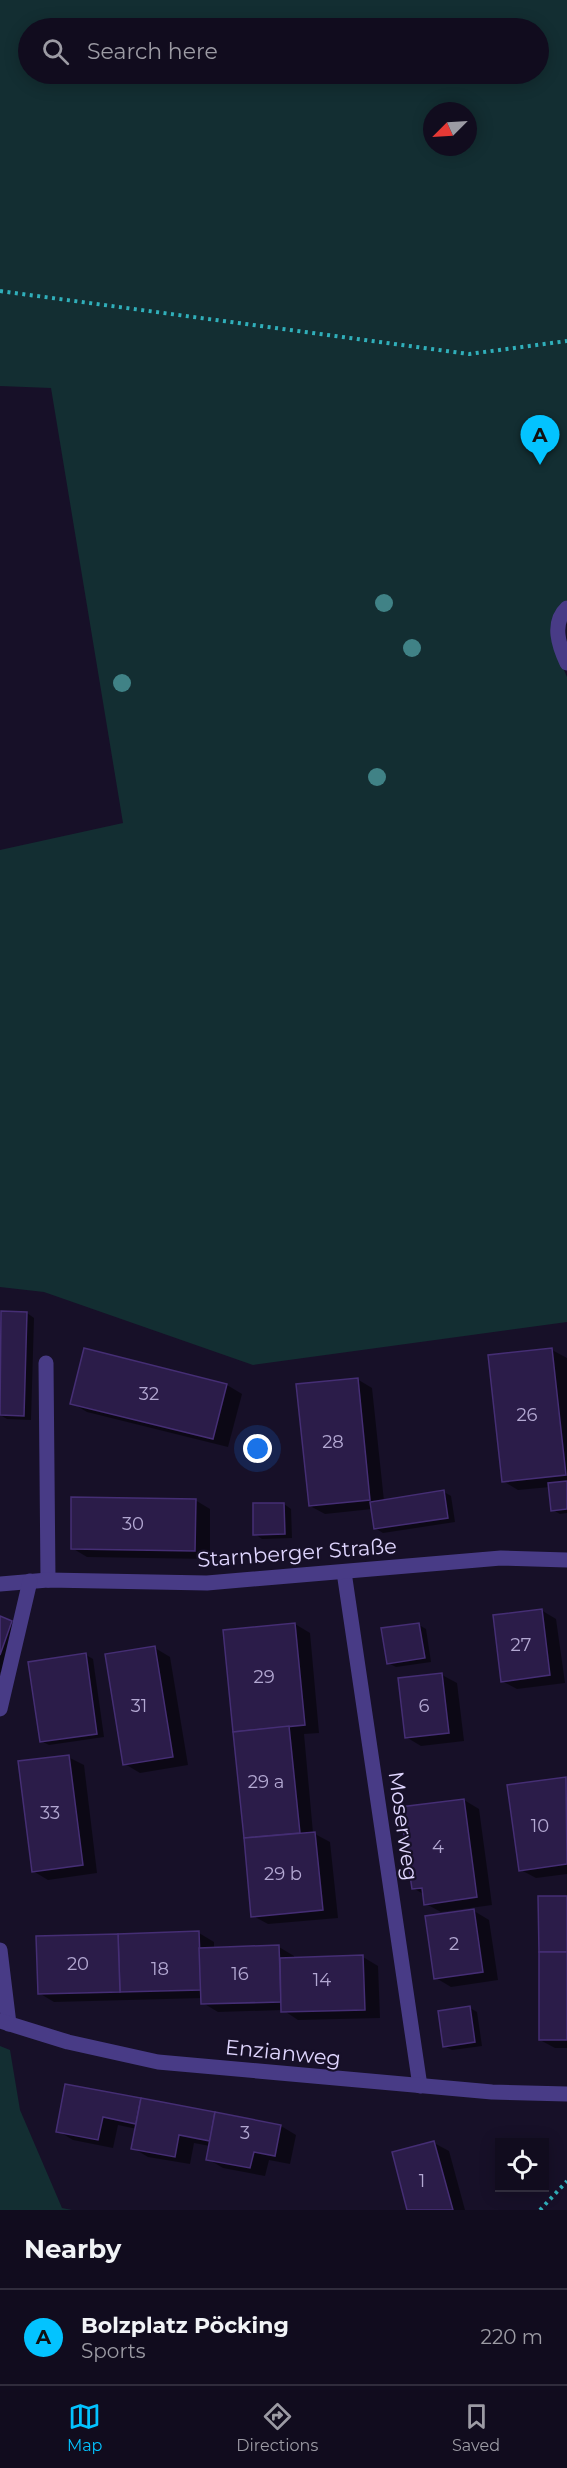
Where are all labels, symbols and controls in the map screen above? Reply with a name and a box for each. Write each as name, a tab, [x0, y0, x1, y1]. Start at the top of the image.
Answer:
search box	[18, 18, 549, 84]
icon: search	[39, 35, 72, 68]
text: Search here	[87, 38, 218, 65]
north arrow	[423, 102, 477, 156]
pin: A	[520, 416, 560, 465]
house number: 32	[139, 1383, 159, 1405]
house number: 26	[516, 1404, 538, 1426]
house number: 28	[322, 1431, 344, 1453]
your location	[243, 1434, 272, 1463]
house number: 30	[122, 1513, 144, 1535]
street label: Starnberger Straße	[196, 1533, 398, 1572]
house number: 27	[511, 1634, 531, 1656]
house number: 29	[253, 1666, 275, 1688]
house number: 31	[131, 1695, 147, 1717]
house number: 6	[419, 1695, 430, 1717]
street label: Moserweg	[383, 1770, 424, 1882]
house number: 29 a	[248, 1771, 284, 1793]
house number: 33	[40, 1802, 60, 1824]
house number: 10	[531, 1815, 549, 1837]
house number: 4	[432, 1836, 444, 1858]
house number: 29 b	[264, 1863, 302, 1885]
house number: 2	[449, 1933, 459, 1955]
house number: 20	[67, 1953, 89, 1975]
house number: 18	[151, 1958, 169, 1980]
house number: 16	[231, 1963, 249, 1985]
house number: 14	[313, 1969, 331, 1991]
street label: Enzianweg	[224, 2034, 342, 2071]
house number: 3	[240, 2122, 250, 2144]
map controls	[495, 2138, 549, 2192]
button: locate	[495, 2138, 549, 2192]
house number: 1	[419, 2170, 425, 2192]
text: Nearby	[24, 2233, 121, 2265]
text: Bolzplatz Pöcking	[81, 2312, 289, 2339]
text: A	[36, 2325, 51, 2349]
text: 220 m	[481, 2325, 543, 2349]
text: Sports	[81, 2339, 146, 2363]
tab: Map	[67, 2400, 102, 2455]
tab: Directions	[236, 2400, 318, 2455]
tab: Saved	[452, 2400, 500, 2455]

